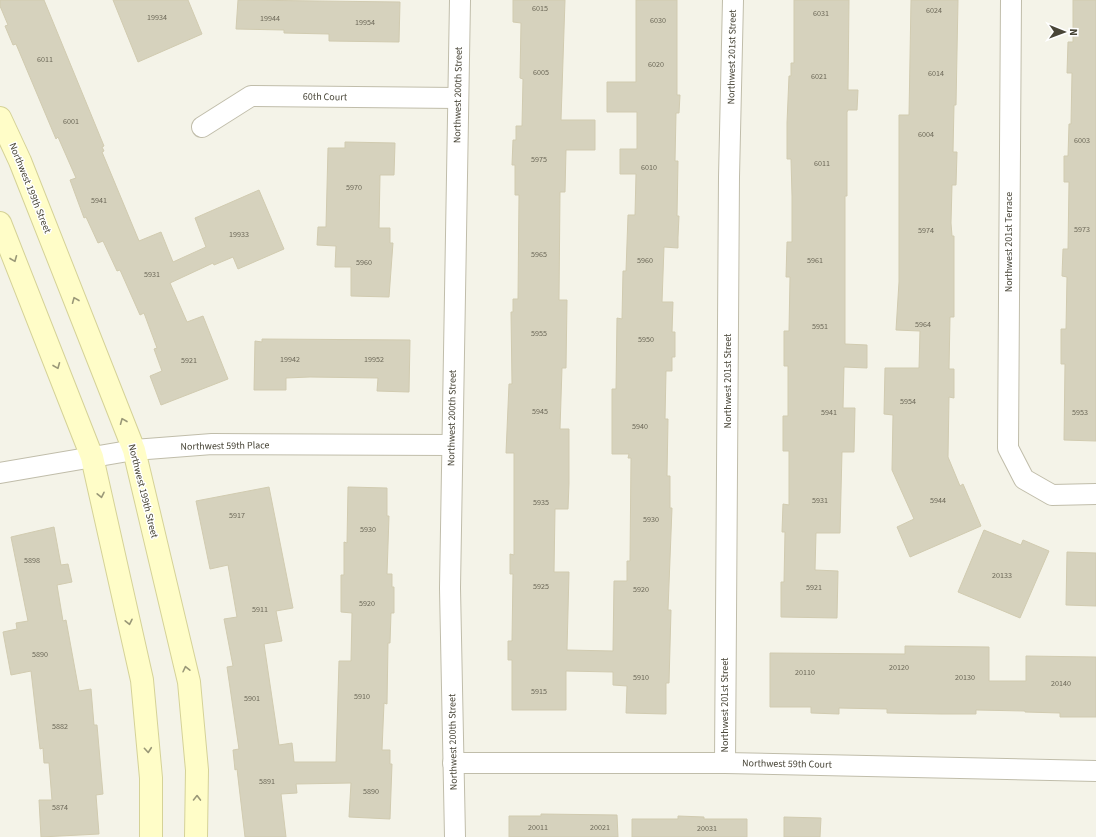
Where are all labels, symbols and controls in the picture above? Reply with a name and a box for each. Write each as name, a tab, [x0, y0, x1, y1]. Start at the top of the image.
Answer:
house number: 6015	[532, 3, 548, 14]
house number: 6024	[926, 5, 942, 16]
house number: 6031	[813, 8, 829, 19]
street label: Northwest 201st Street	[724, 9, 740, 105]
house number: 19934	[147, 12, 167, 23]
north arrow	[1044, 12, 1084, 52]
house number: 19944	[260, 13, 280, 24]
house number: 6030	[650, 15, 666, 26]
house number: 19954	[355, 17, 375, 28]
text: N	[1066, 28, 1081, 36]
street label: Northwest 200th Street	[450, 46, 466, 143]
house number: 6011	[37, 54, 53, 65]
house number: 6020	[648, 59, 664, 70]
house number: 6005	[533, 67, 549, 78]
house number: 6014	[928, 68, 944, 79]
house number: 6021	[811, 71, 827, 82]
street label: 60th Court	[303, 90, 348, 104]
house number: 6001	[63, 116, 79, 127]
house number: 6004	[918, 129, 934, 140]
house number: 6003	[1074, 135, 1090, 146]
street label: Northwest 199th Street	[5, 141, 55, 236]
house number: 5975	[531, 154, 547, 165]
house number: 6011	[814, 158, 830, 169]
house number: 6010	[641, 162, 657, 173]
house number: 5970	[346, 182, 362, 193]
street label: Northwest 201st Terrace	[1002, 192, 1016, 292]
house number: 5941	[91, 195, 107, 206]
house number: 5973	[1074, 224, 1090, 235]
house number: 5974	[918, 225, 934, 236]
house number: 19933	[229, 229, 249, 240]
house number: 5965	[531, 249, 547, 260]
house number: 5960	[637, 255, 653, 266]
house number: 5961	[807, 255, 823, 266]
one-way arrow	[10, 256, 18, 263]
house number: 5960	[356, 257, 372, 268]
house number: 5931	[144, 269, 160, 280]
one-way arrow	[72, 297, 80, 304]
house number: 5964	[915, 319, 931, 330]
house number: 5951	[812, 321, 828, 332]
house number: 5955	[531, 328, 547, 339]
street label: Northwest 201st Street	[721, 333, 735, 429]
house number: 5950	[638, 334, 654, 345]
house number: 19942	[280, 354, 300, 365]
house number: 19952	[364, 354, 384, 365]
house number: 5921	[181, 355, 197, 366]
one-way arrow	[52, 363, 60, 370]
street label: Northwest 200th Street	[444, 369, 460, 466]
house number: 5954	[900, 396, 916, 407]
house number: 5945	[532, 406, 548, 417]
house number: 5941	[821, 407, 837, 418]
house number: 5953	[1072, 407, 1088, 418]
one-way arrow	[120, 417, 128, 424]
house number: 5940	[632, 421, 648, 432]
street label: Northwest 59th Place	[180, 438, 270, 454]
street label: Northwest 199th Street	[125, 443, 162, 540]
one-way arrow	[96, 492, 104, 498]
house number: 5931	[812, 495, 828, 506]
house number: 5944	[930, 495, 946, 506]
house number: 5935	[533, 497, 549, 508]
house number: 5917	[229, 510, 245, 521]
house number: 5930	[643, 514, 659, 525]
house number: 5930	[360, 524, 376, 535]
house number: 5898	[24, 555, 40, 566]
house number: 20133	[992, 570, 1012, 581]
house number: 5925	[533, 581, 549, 592]
house number: 5921	[806, 582, 822, 593]
house number: 5920	[633, 584, 649, 595]
house number: 5920	[359, 598, 375, 609]
house number: 5911	[252, 604, 268, 615]
one-way arrow	[124, 619, 132, 625]
house number: 5890	[32, 649, 48, 660]
street label: Northwest 201st Street	[718, 657, 732, 753]
house number: 20120	[889, 662, 909, 673]
one-way arrow	[183, 666, 191, 672]
house number: 20110	[795, 667, 815, 678]
house number: 5910	[633, 672, 649, 683]
house number: 20130	[955, 672, 975, 683]
house number: 20140	[1051, 678, 1071, 689]
house number: 5915	[531, 686, 547, 697]
house number: 5910	[354, 691, 370, 702]
house number: 5901	[244, 693, 260, 704]
street label: Northwest 200th Street	[445, 693, 461, 790]
house number: 5882	[52, 721, 68, 732]
one-way arrow	[143, 747, 152, 753]
street label: Northwest 59th Court	[742, 756, 833, 772]
house number: 5891	[259, 776, 275, 787]
house number: 5890	[363, 786, 379, 797]
one-way arrow	[193, 795, 201, 801]
house number: 5874	[52, 802, 68, 813]
house number: 20011	[528, 822, 548, 833]
house number: 20021	[590, 822, 610, 833]
house number: 20031	[697, 823, 717, 834]

